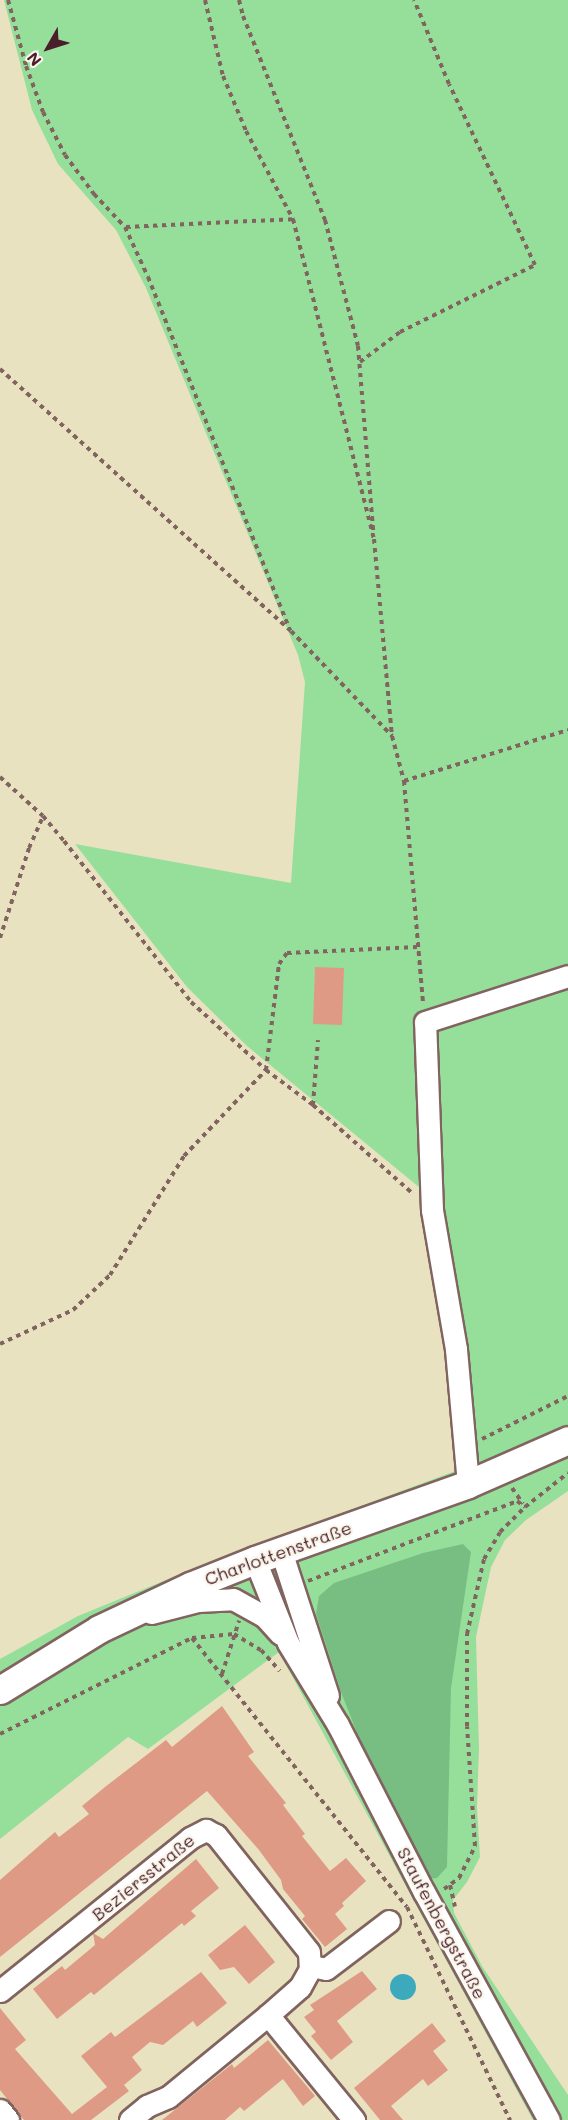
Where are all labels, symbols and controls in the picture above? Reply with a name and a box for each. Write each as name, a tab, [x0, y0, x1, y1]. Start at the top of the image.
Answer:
north arrow	[18, 18, 78, 78]
text: N	[22, 48, 46, 71]
street label: Charlottenstraße	[202, 1516, 354, 1590]
street label: Beziersstraße	[87, 1829, 199, 1925]
street label: Staufenbergstraße	[393, 1843, 491, 2003]

